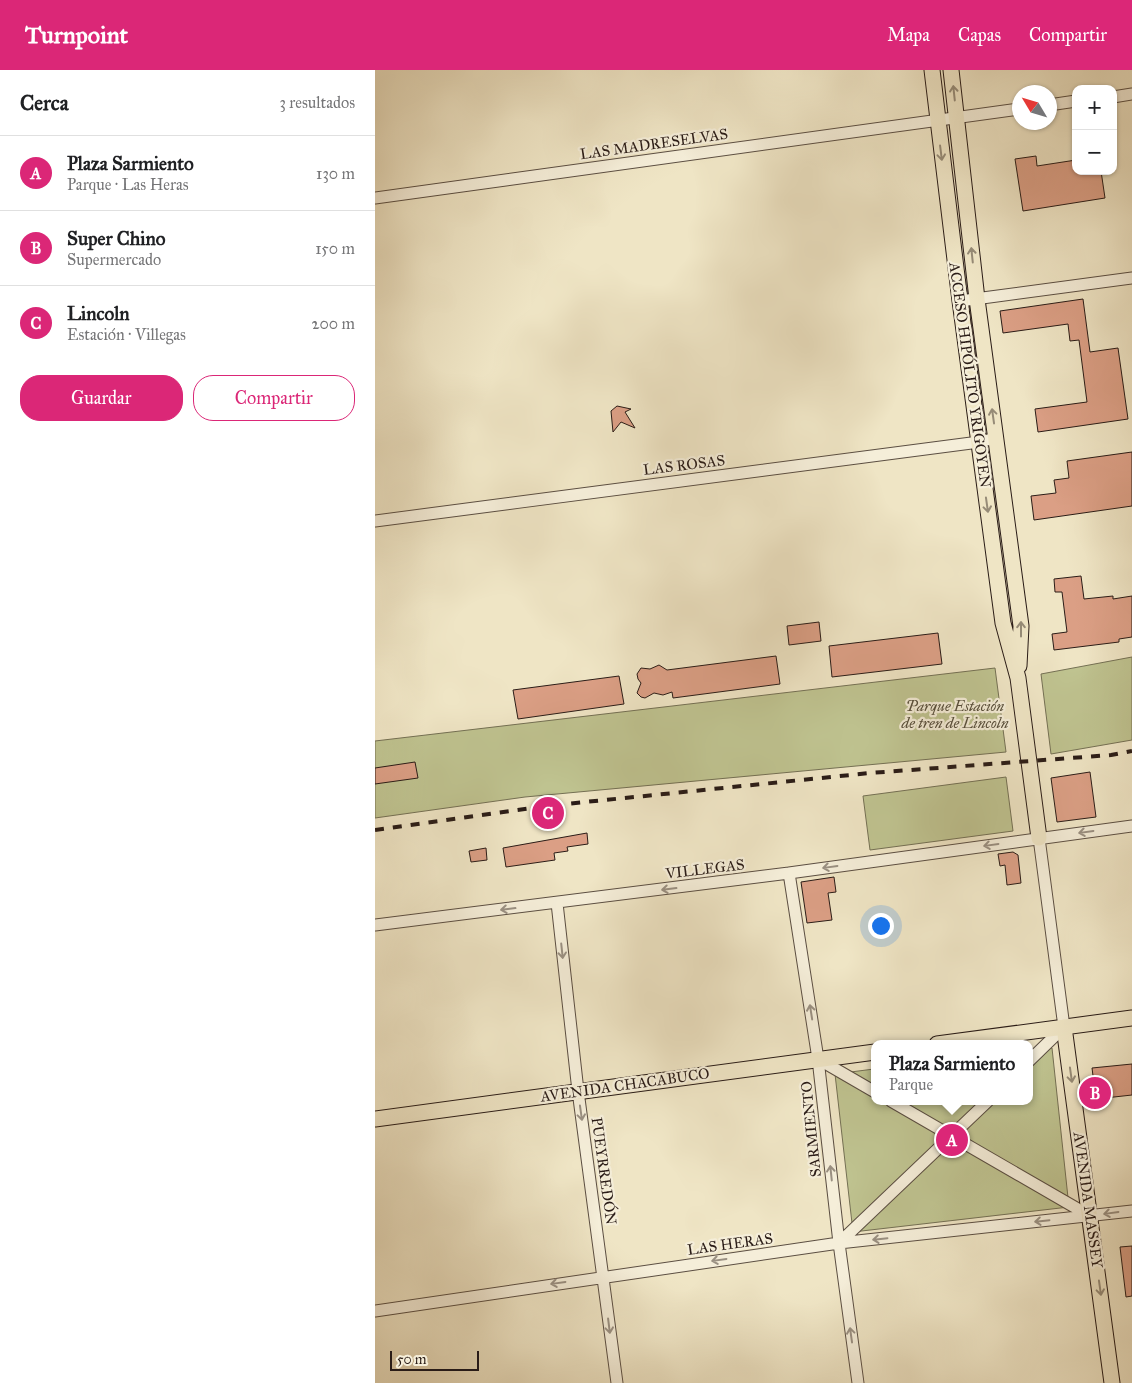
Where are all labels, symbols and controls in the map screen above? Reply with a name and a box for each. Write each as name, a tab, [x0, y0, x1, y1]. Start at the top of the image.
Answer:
text: Turnpoint	[25, 20, 128, 50]
text: Mapa	[887, 24, 930, 46]
text: Capas	[958, 24, 1001, 46]
text: Compartir	[1029, 24, 1107, 46]
north arrow	[1012, 85, 1057, 130]
map controls	[1072, 85, 1117, 175]
button: +	[1072, 85, 1117, 130]
one-way arrow	[949, 86, 959, 102]
text: Cerca	[20, 90, 69, 116]
text: 3 resultados	[280, 93, 355, 112]
street label: LAS MADRESELVAS	[579, 125, 729, 163]
button: −	[1072, 130, 1117, 175]
one-way arrow	[936, 145, 946, 161]
text: Plaza Sarmiento	[67, 152, 194, 175]
text: A	[31, 164, 41, 183]
text: 130 m	[316, 164, 355, 183]
text: Parque · Las Heras	[67, 175, 189, 194]
text: Super Chino	[67, 227, 165, 250]
text: B	[31, 239, 41, 258]
text: 150 m	[315, 239, 355, 258]
one-way arrow	[967, 247, 977, 263]
text: Supermercado	[67, 250, 161, 269]
street label: ACCESO HIPÓLITO YRIGOYEN	[945, 260, 996, 489]
text: Lincoln	[67, 302, 130, 325]
text: C	[31, 314, 41, 333]
text: 200 m	[312, 314, 355, 333]
text: Estación · Villegas	[67, 325, 186, 344]
button: Guardar	[20, 375, 183, 421]
button: Compartir	[193, 375, 355, 421]
one-way arrow	[988, 408, 998, 424]
street label: LAS ROSAS	[642, 451, 726, 479]
one-way arrow	[982, 497, 992, 513]
one-way arrow	[1016, 621, 1026, 638]
park label: Parque Estación de tren de Lincoln	[901, 697, 1009, 732]
pin: C	[532, 794, 564, 832]
one-way arrow	[1078, 827, 1094, 837]
one-way arrow	[983, 840, 999, 850]
street label: VILLEGAS	[663, 855, 746, 883]
one-way arrow	[822, 863, 838, 873]
one-way arrow	[661, 884, 677, 894]
one-way arrow	[500, 904, 516, 914]
your location	[868, 913, 894, 939]
one-way arrow	[557, 943, 567, 959]
one-way arrow	[805, 1005, 815, 1021]
popup	[871, 1040, 1033, 1105]
text: Plaza Sarmiento	[889, 1052, 1015, 1075]
street label: AVENIDA CHACABUCO	[538, 1064, 711, 1106]
one-way arrow	[1066, 1067, 1076, 1083]
pin: B	[1079, 1074, 1111, 1112]
text: Parque	[889, 1075, 933, 1094]
street label: SARMIENTO	[797, 1080, 825, 1178]
one-way arrow	[576, 1104, 586, 1120]
street label: PUEYRREDÓN	[588, 1116, 621, 1226]
pin: A	[936, 1121, 968, 1159]
street label: AVENIDA MASSEY	[1069, 1130, 1107, 1270]
one-way arrow	[826, 1166, 836, 1182]
one-way arrow	[1103, 1209, 1119, 1219]
one-way arrow	[1034, 1217, 1050, 1226]
street label: LAS HERAS	[686, 1229, 774, 1259]
one-way arrow	[873, 1234, 889, 1244]
one-way arrow	[711, 1255, 727, 1265]
one-way arrow	[551, 1279, 567, 1289]
one-way arrow	[1095, 1280, 1105, 1296]
one-way arrow	[604, 1318, 614, 1334]
one-way arrow	[846, 1327, 856, 1343]
scale bar	[390, 1348, 479, 1371]
text: 50 m	[397, 1351, 426, 1368]

